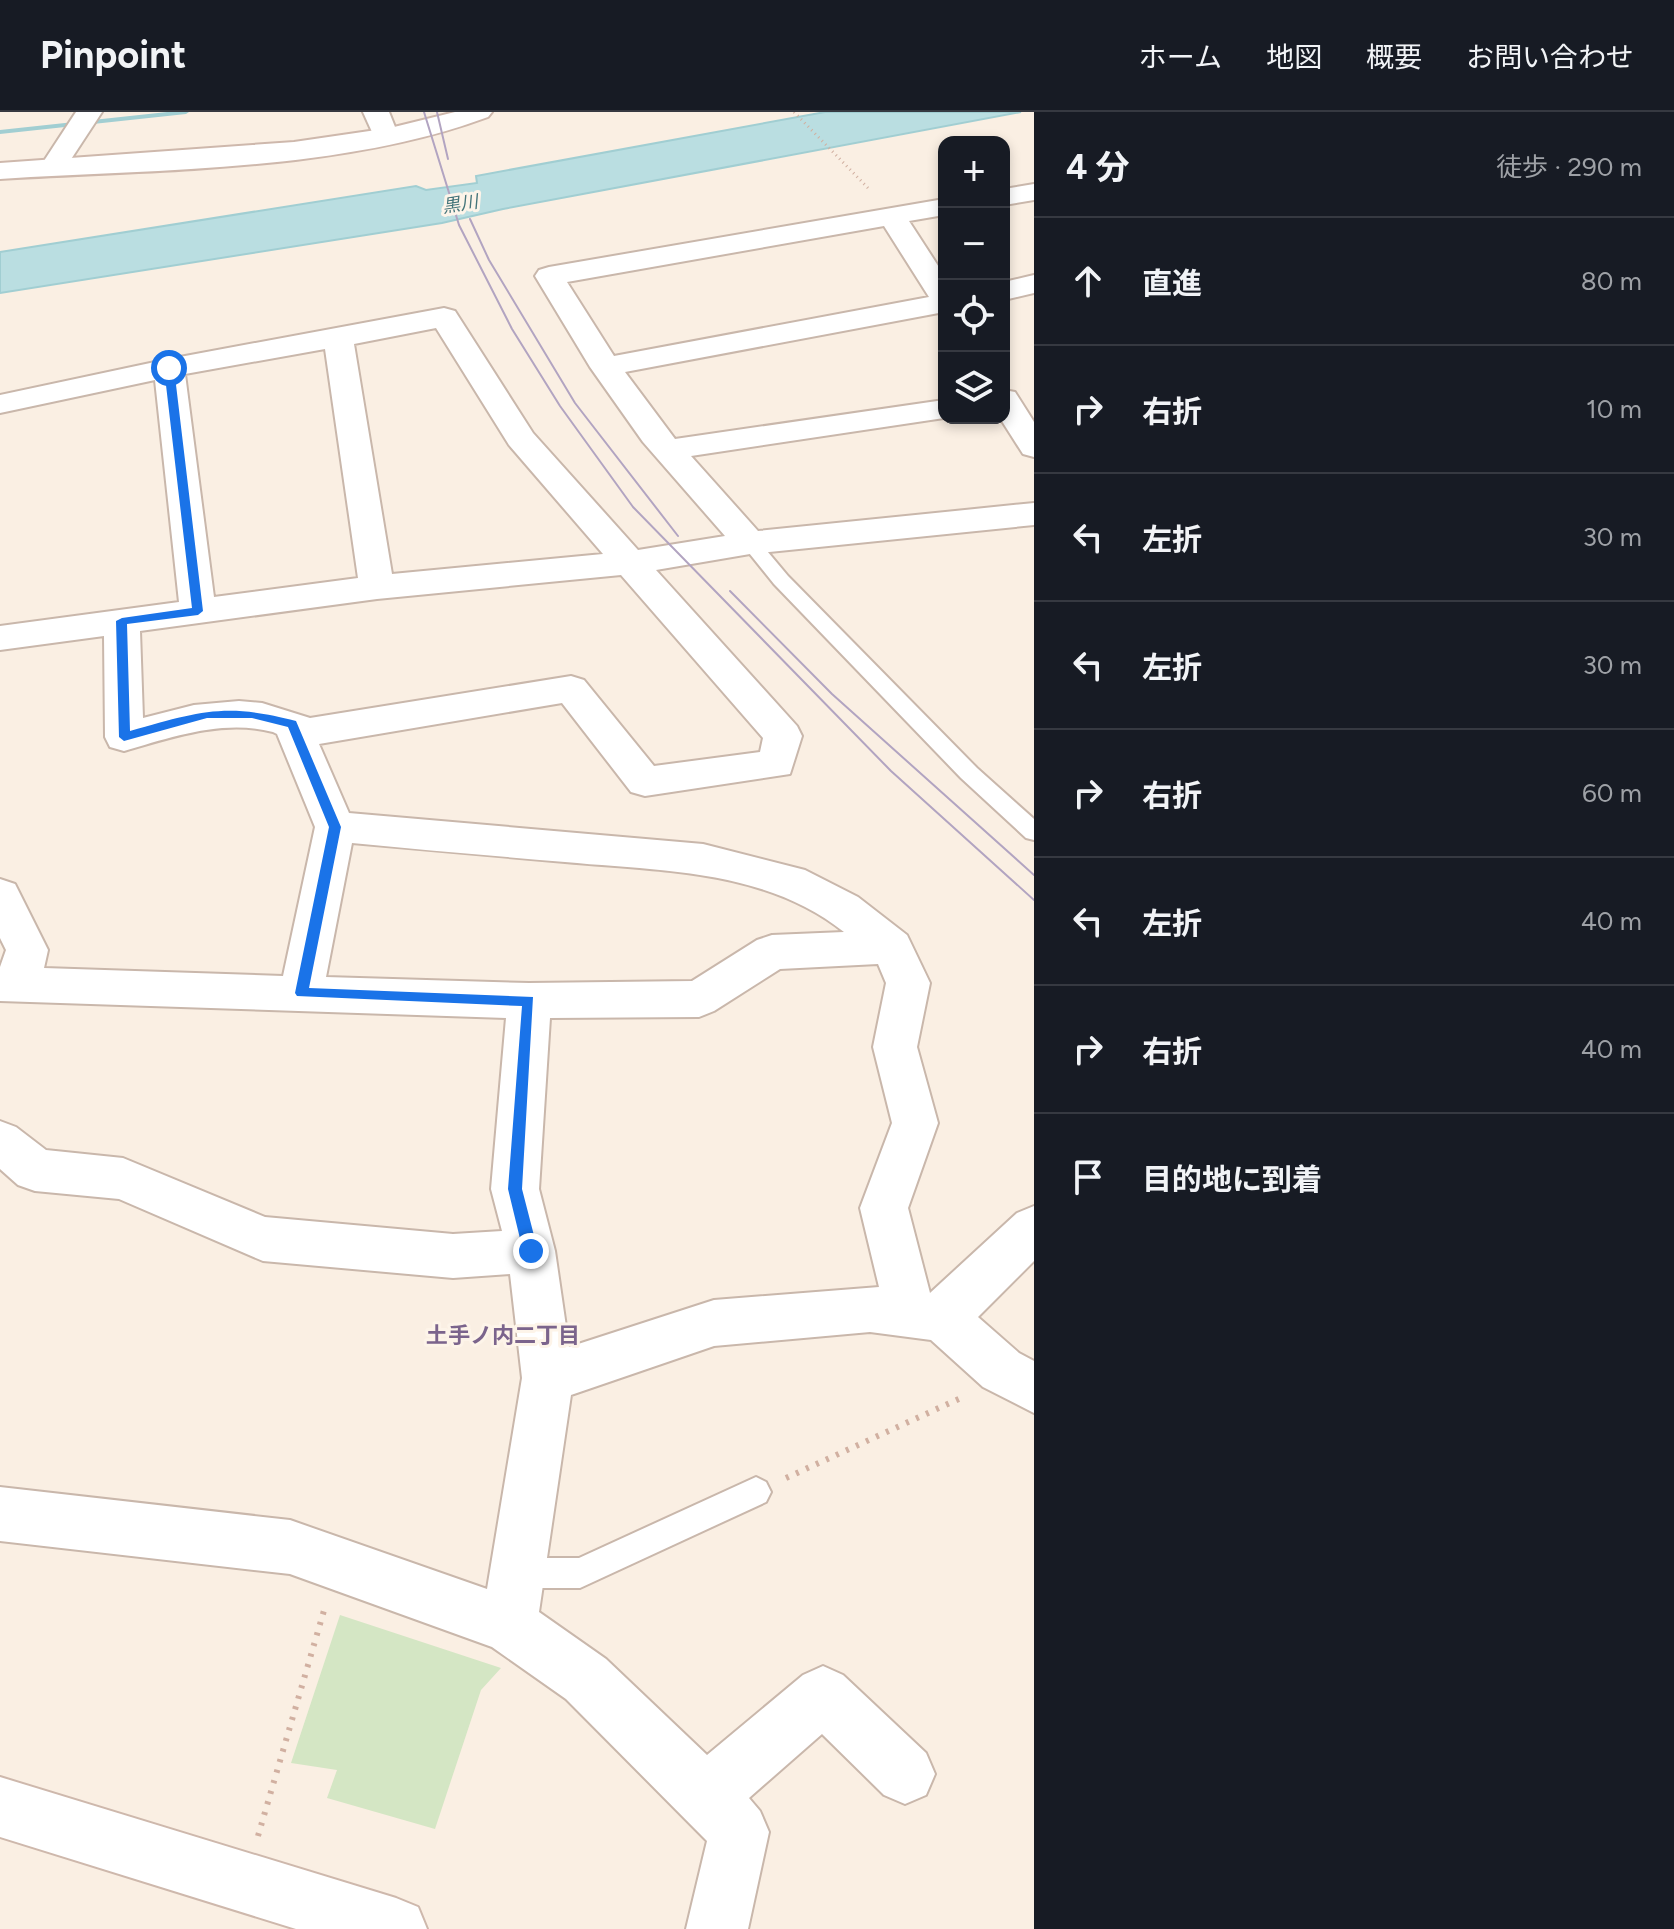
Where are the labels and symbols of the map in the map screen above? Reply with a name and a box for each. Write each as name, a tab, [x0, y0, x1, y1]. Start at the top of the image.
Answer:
water label: 黒川	[441, 190, 481, 218]
route start	[151, 350, 187, 386]
route end	[513, 1233, 549, 1269]
district label: 土手ノ内二丁目	[426, 1322, 580, 1349]

